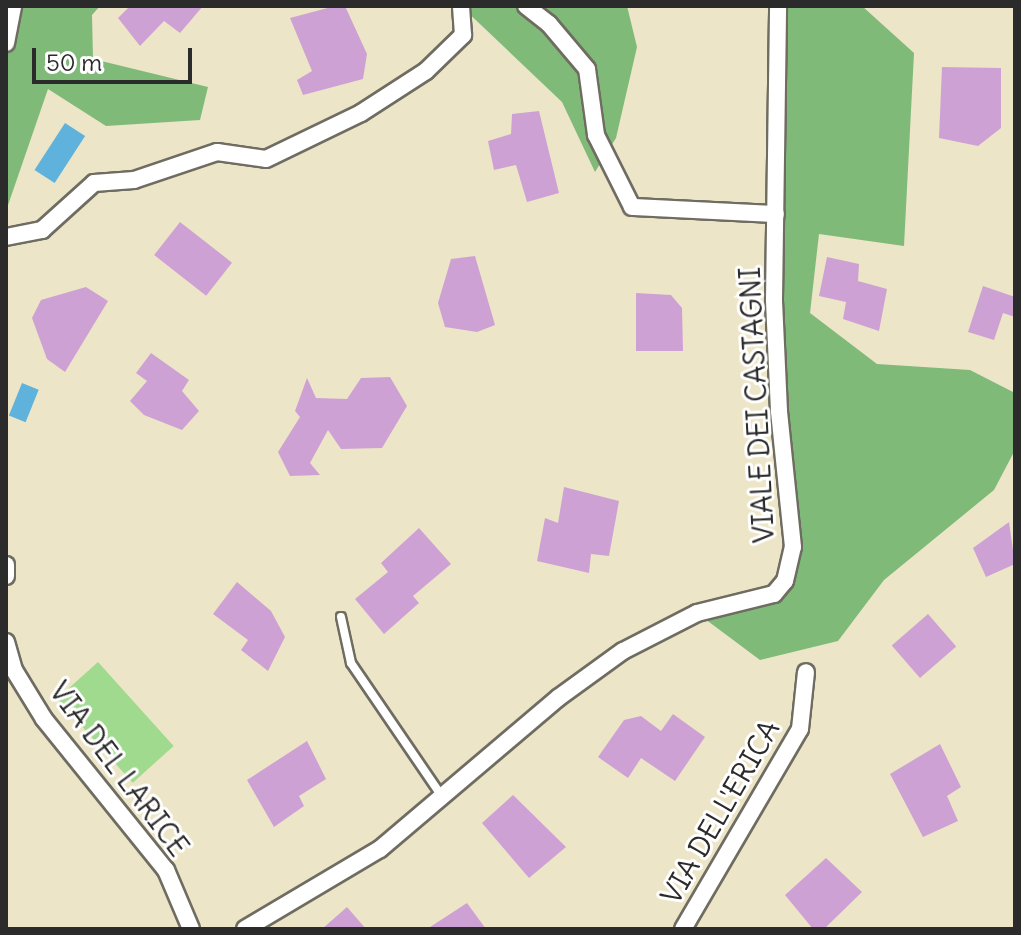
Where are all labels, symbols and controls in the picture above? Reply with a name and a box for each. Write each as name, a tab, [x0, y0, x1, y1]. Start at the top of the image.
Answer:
scale bar	[36, 32, 196, 82]
text: 50 m	[46, 47, 102, 77]
street label: VIALE DEI CASTAGNI	[733, 266, 781, 544]
street label: VIA DEL LARICE	[42, 675, 196, 863]
street label: VIA DELL'ERICA	[654, 714, 786, 910]

